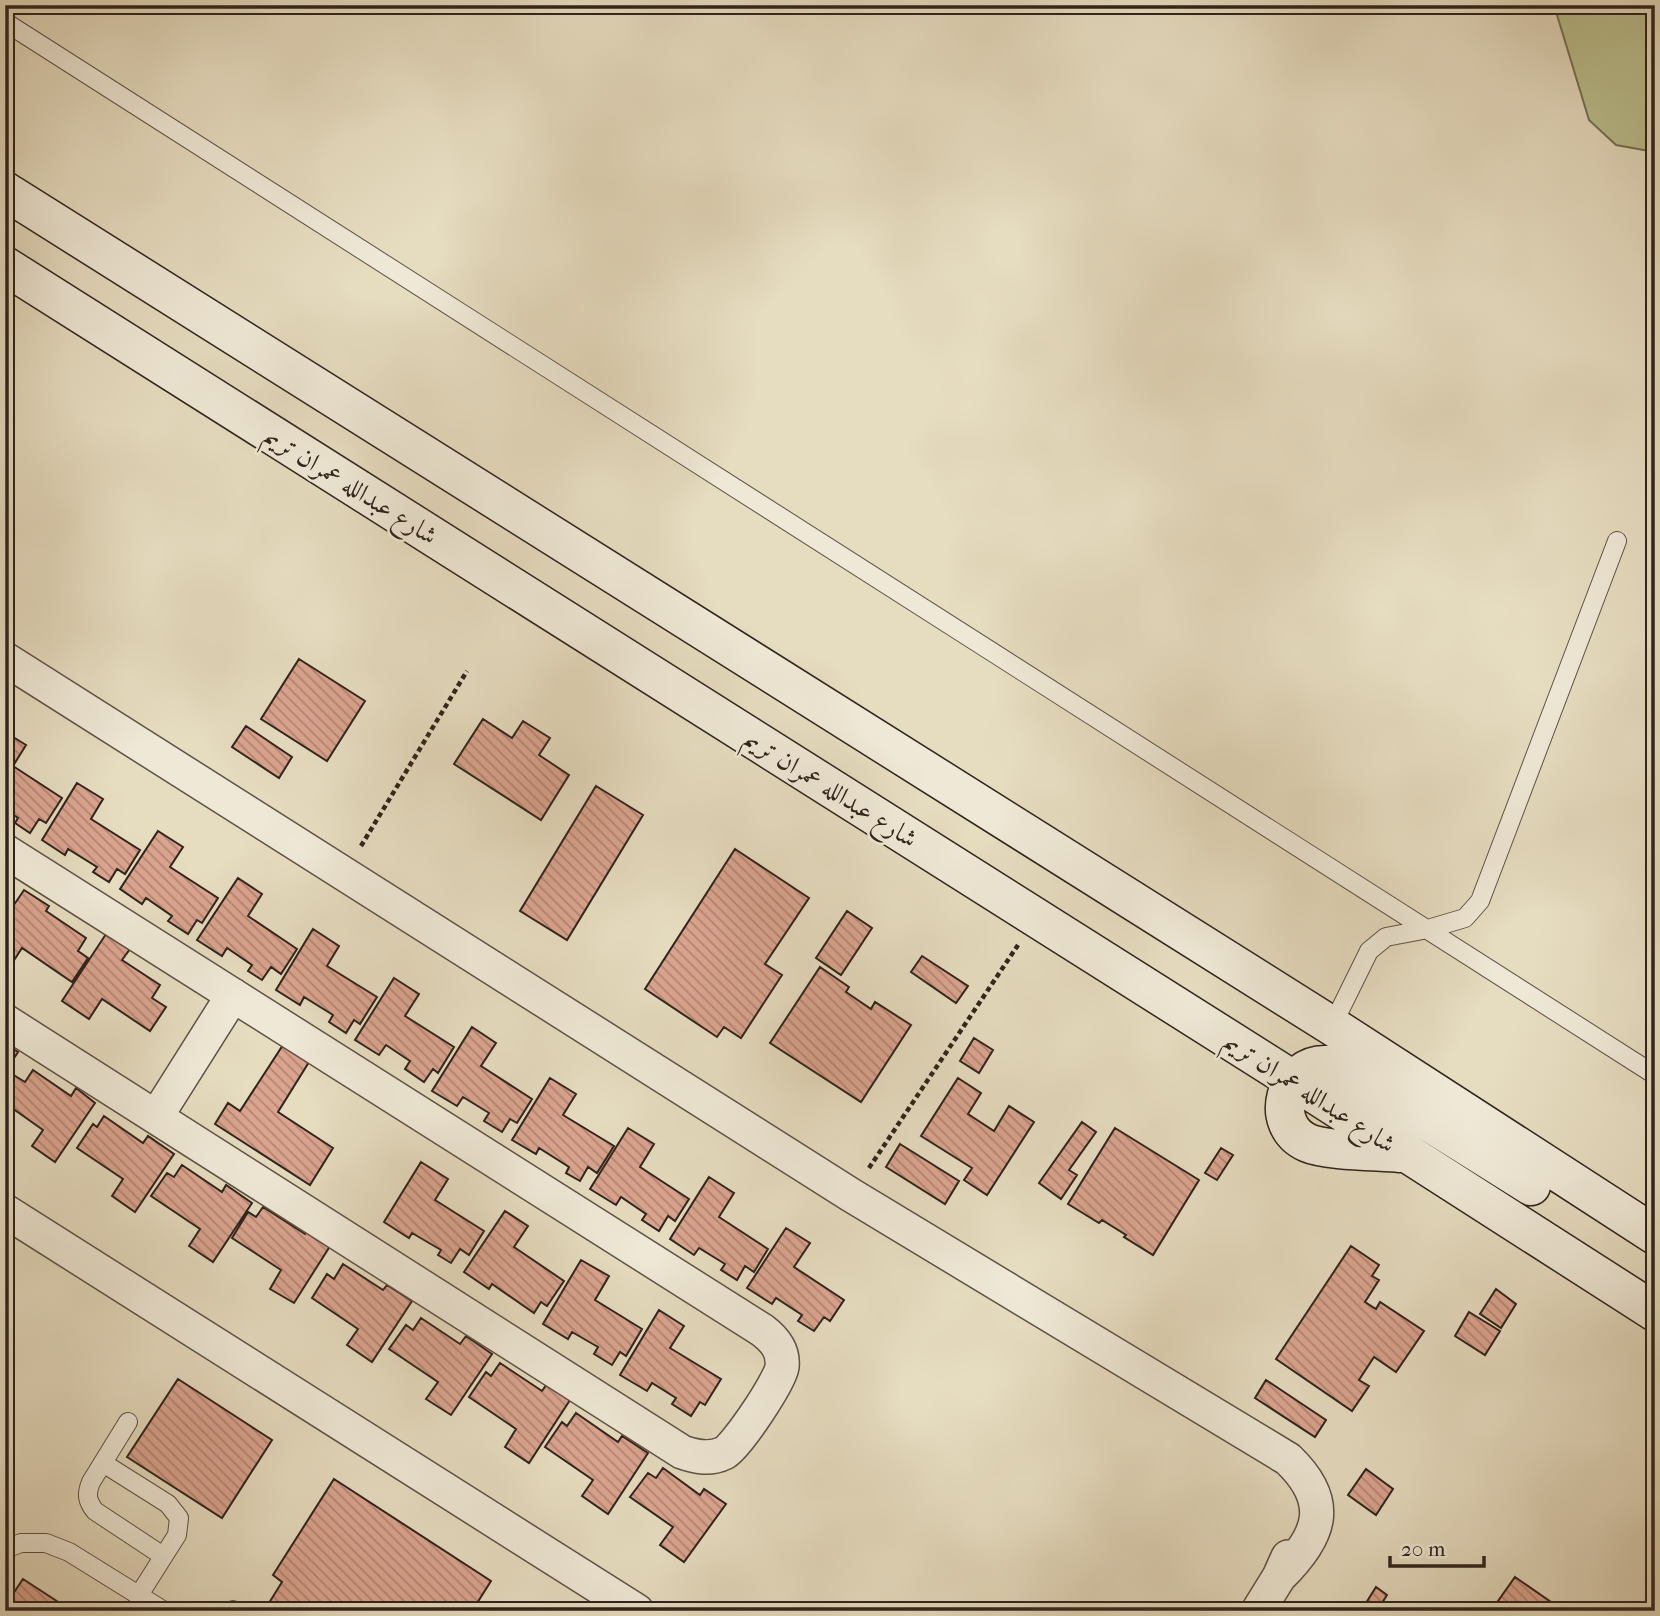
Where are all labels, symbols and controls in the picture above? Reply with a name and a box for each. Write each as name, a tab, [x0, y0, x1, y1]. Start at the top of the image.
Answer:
street label: شارع عبدالله عمران تريم	[255, 420, 443, 557]
street label: شارع عبدالله عمران تريم	[735, 723, 923, 860]
street label: شارع عبدالله عمران تريم	[1214, 1025, 1402, 1165]
scale bar	[1390, 1525, 1485, 1569]
text: 20 m	[1401, 1537, 1446, 1561]

